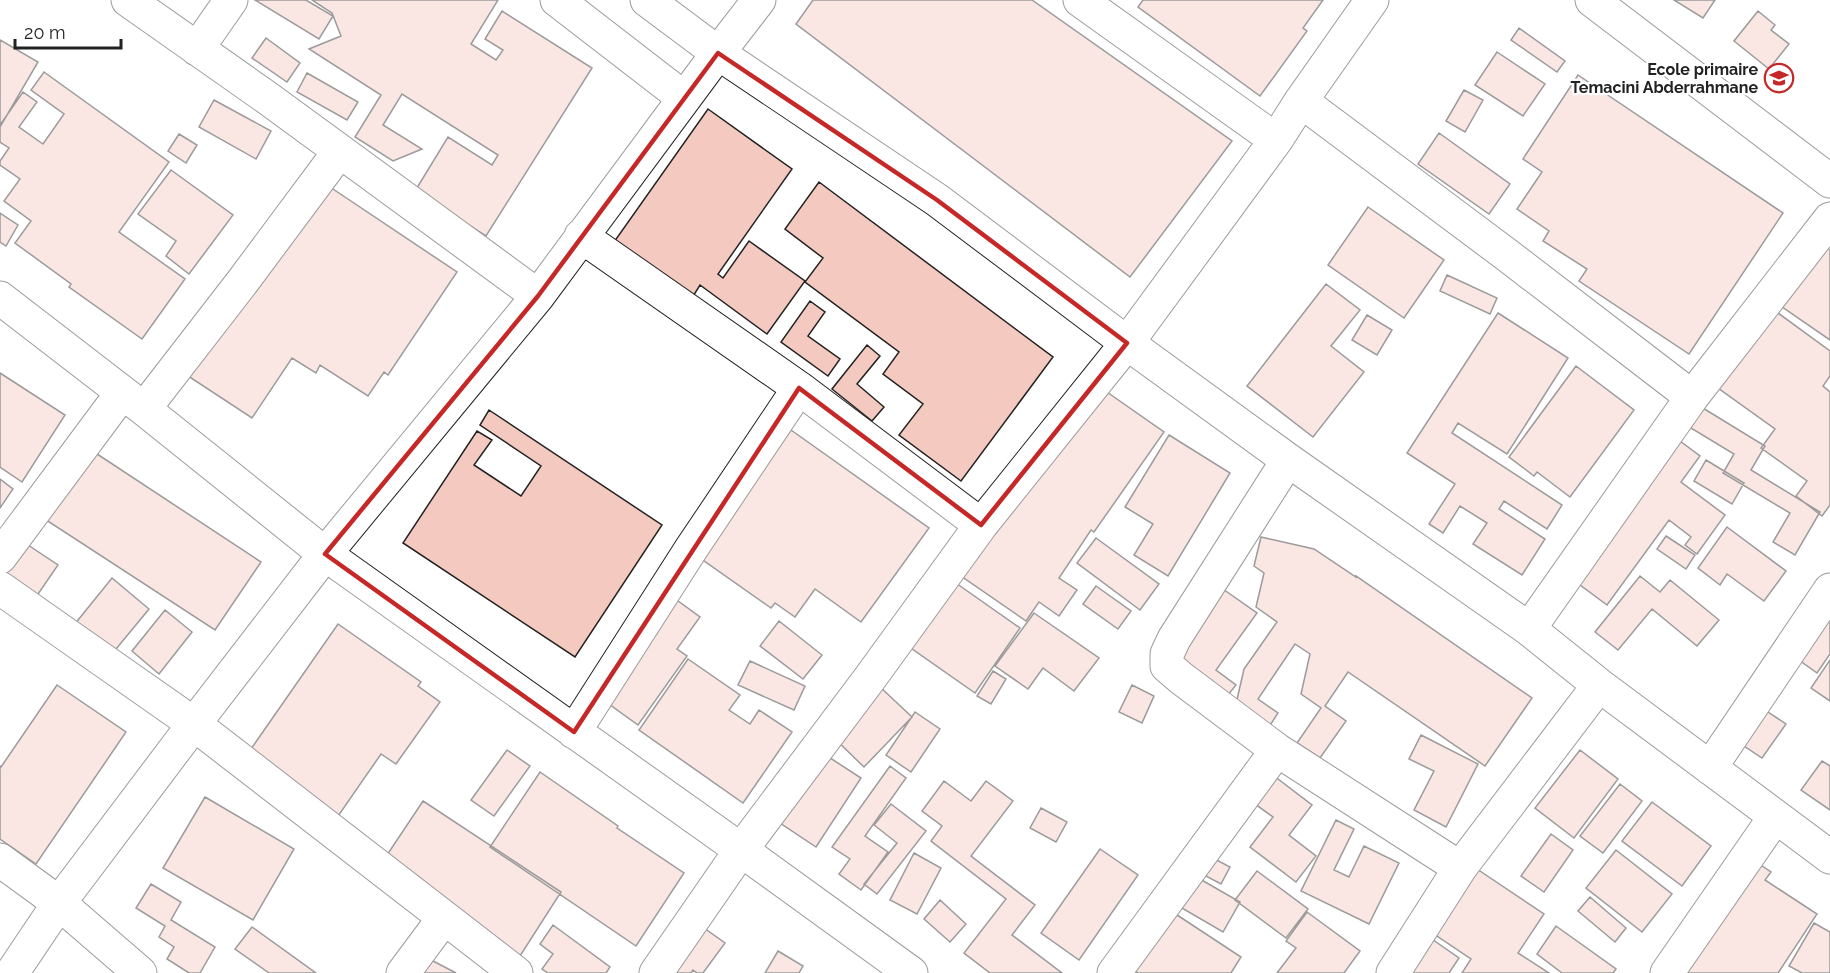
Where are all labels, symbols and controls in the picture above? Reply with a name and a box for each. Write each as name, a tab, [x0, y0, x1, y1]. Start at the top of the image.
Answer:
scale bar	[15, 12, 122, 50]
text: 20 m	[24, 22, 66, 43]
place label: Ecole primaire Temacini Abderrahmane	[1570, 60, 1758, 97]
school or university icon: Ecole primaire Temacini Abderrahmane	[1763, 62, 1795, 94]

